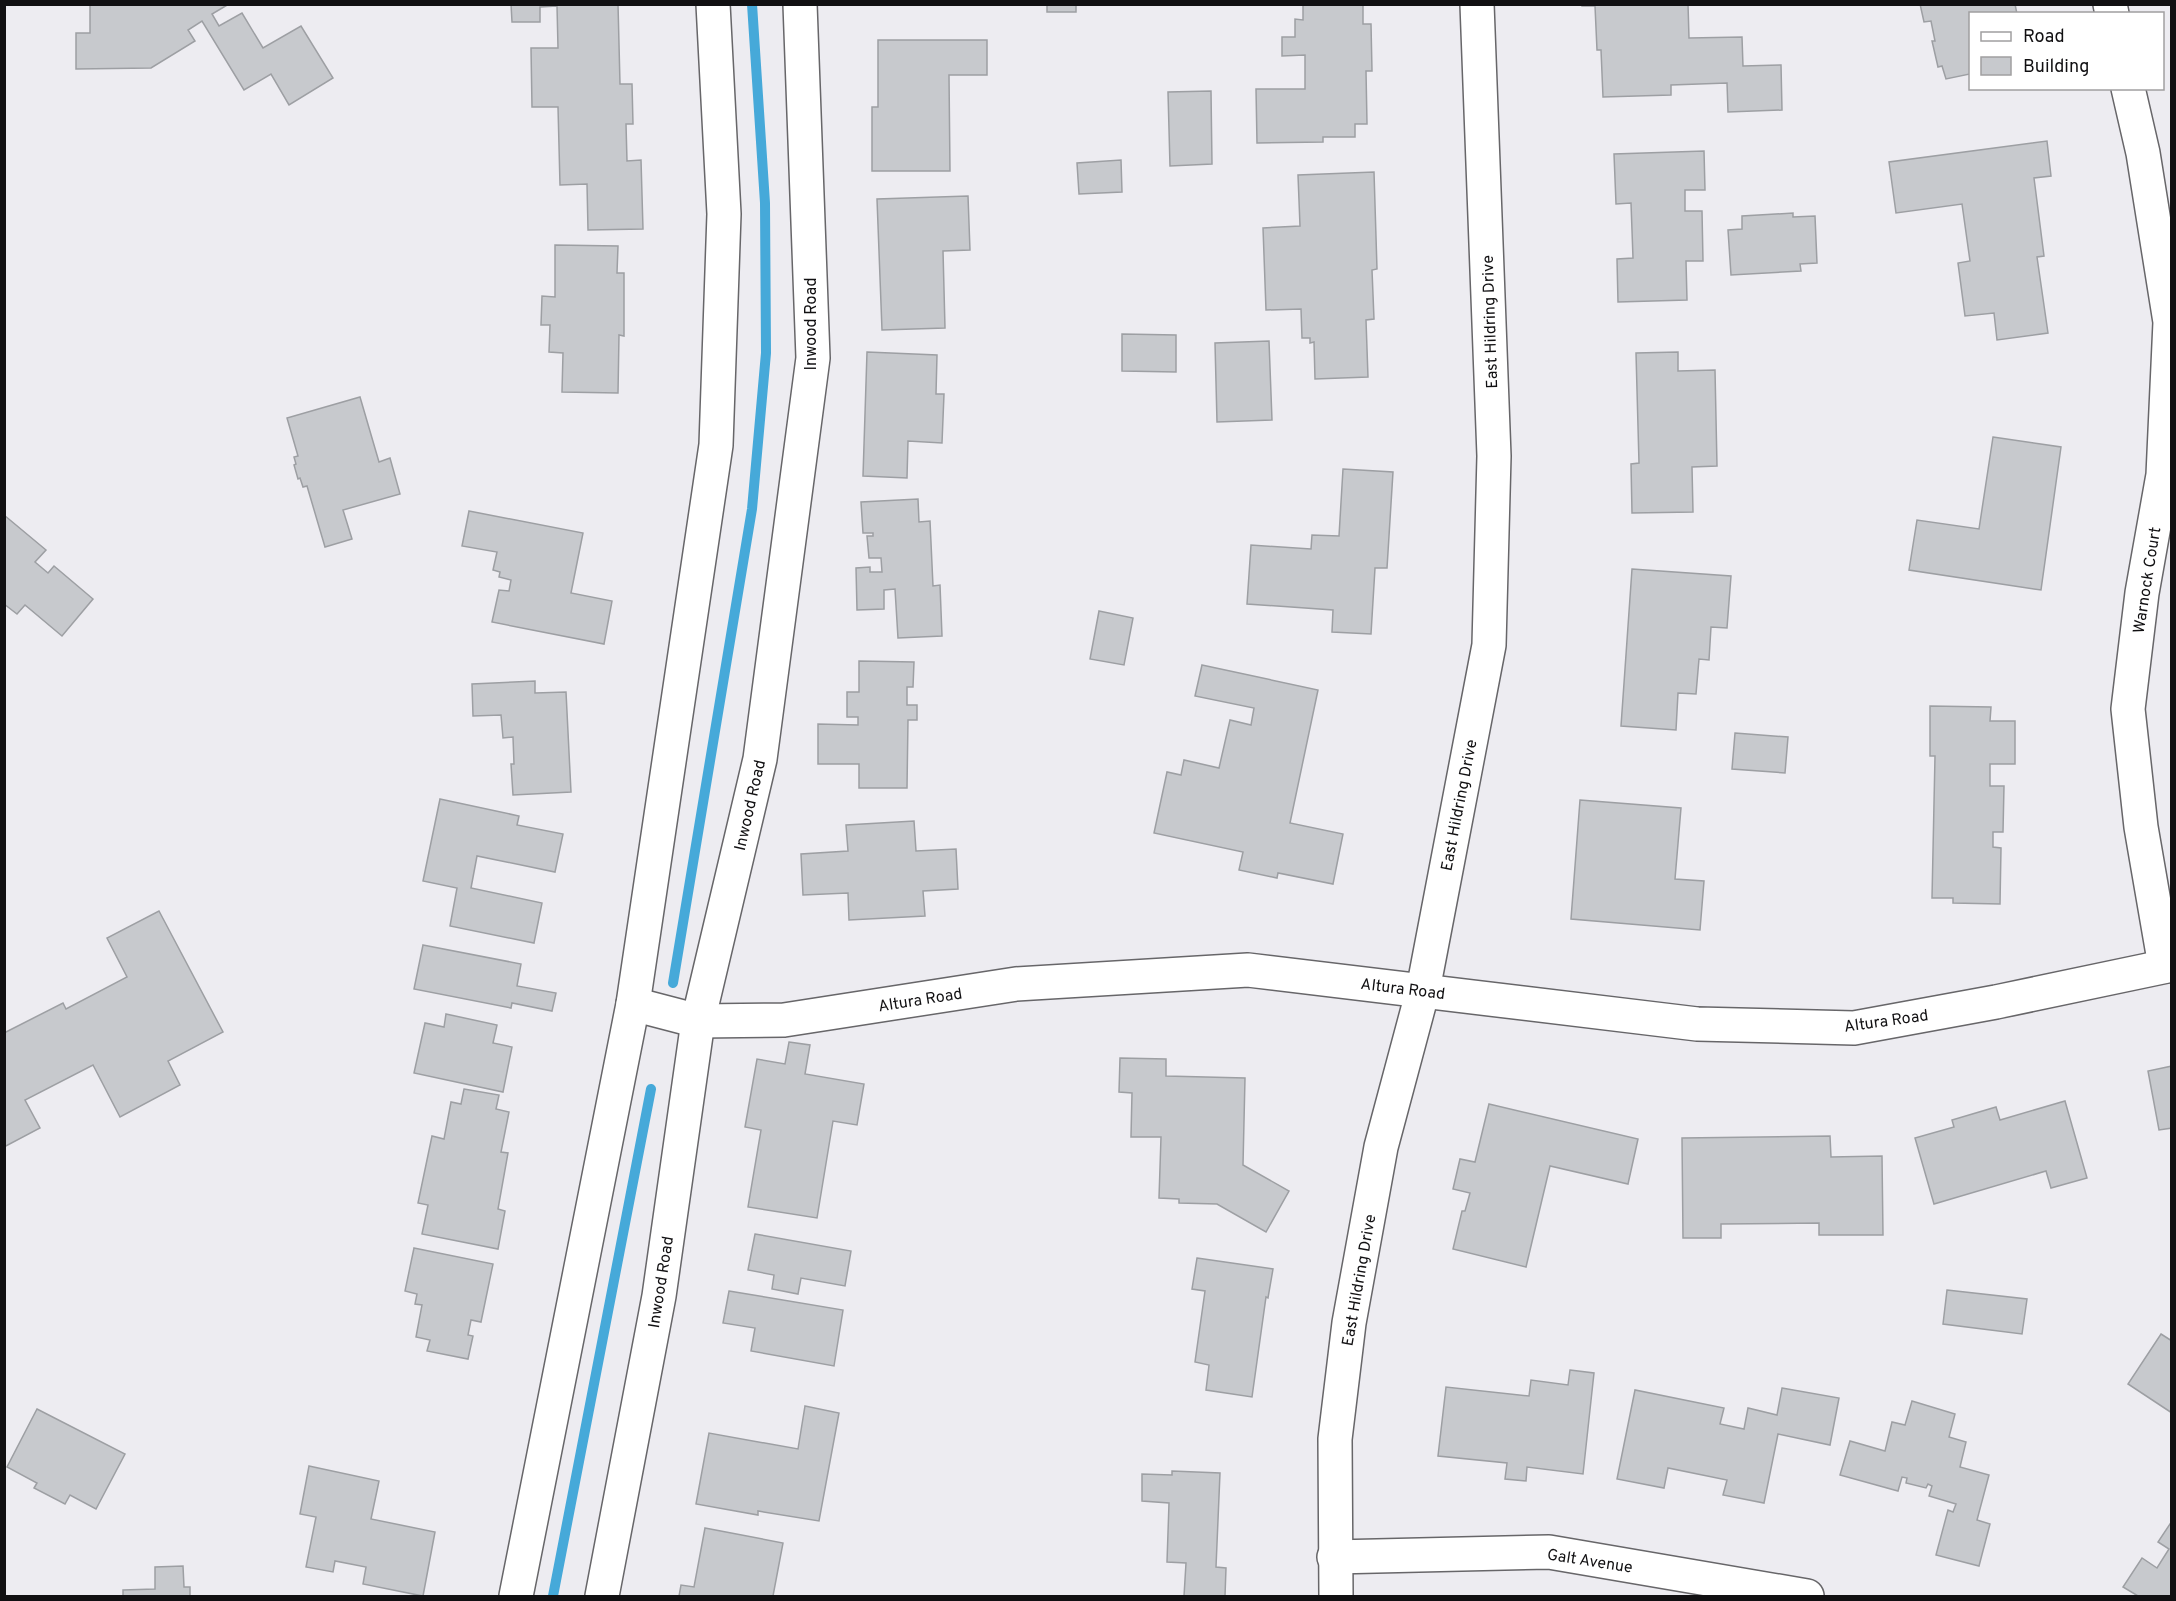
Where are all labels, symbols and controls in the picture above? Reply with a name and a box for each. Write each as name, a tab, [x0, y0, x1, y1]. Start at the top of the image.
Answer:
legend	[1969, 12, 2164, 90]
text: Road	[2023, 26, 2065, 49]
text: Building	[2023, 56, 2089, 79]
street label: East Hildring Drive	[1479, 255, 1503, 389]
street label: Inwood Road	[802, 278, 822, 370]
street label: Warnock Court	[2130, 526, 2166, 635]
street label: East Hildring Drive	[1437, 738, 1483, 873]
street label: Inwood Road	[731, 758, 771, 853]
street label: Altura Road	[1359, 975, 1446, 1005]
street label: Altura Road	[877, 984, 964, 1017]
street label: Altura Road	[1843, 1006, 1930, 1038]
street label: East Hildring Drive	[1339, 1213, 1381, 1348]
street label: Inwood Road	[645, 1235, 679, 1330]
street label: Galt Avenue	[1546, 1545, 1634, 1579]

